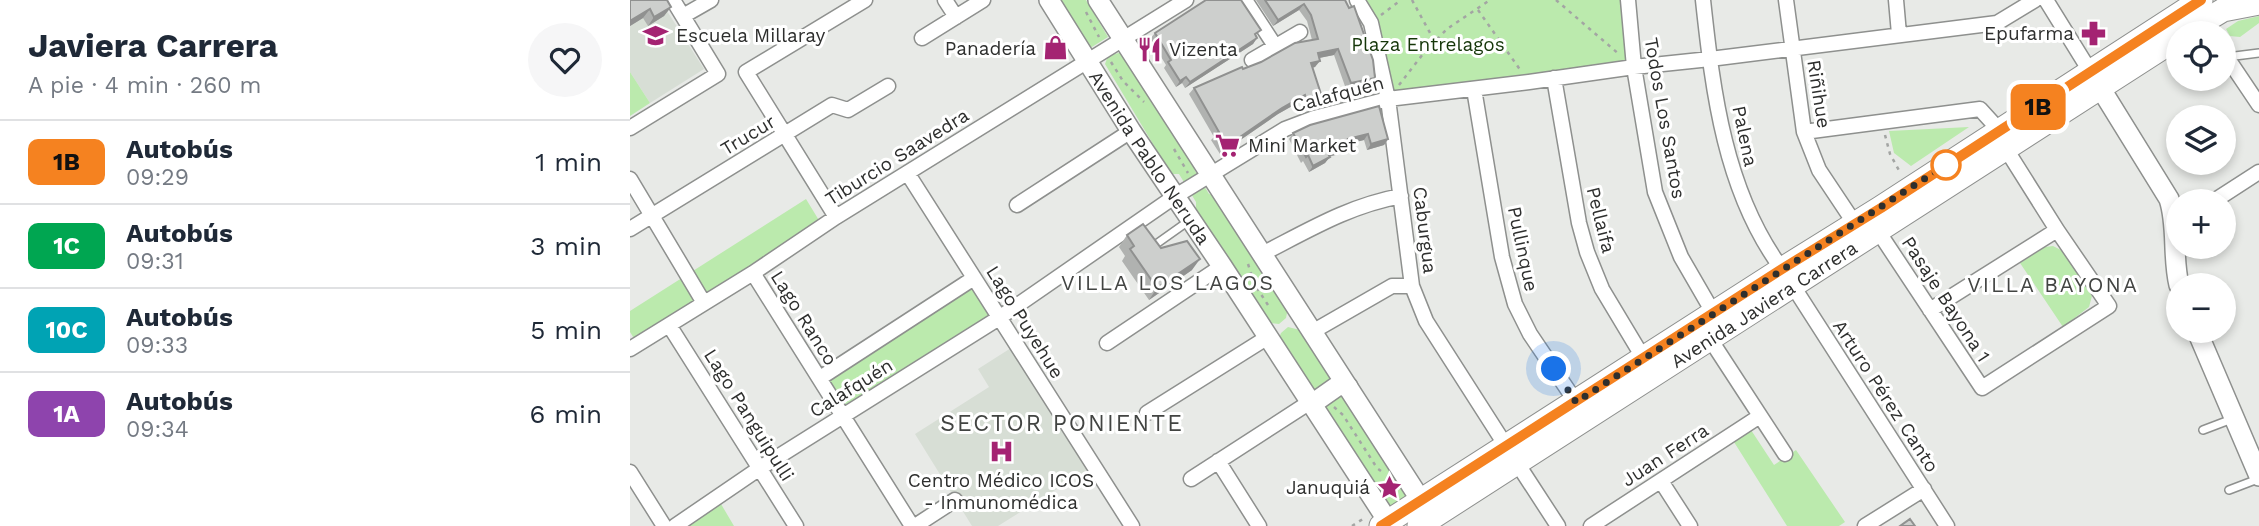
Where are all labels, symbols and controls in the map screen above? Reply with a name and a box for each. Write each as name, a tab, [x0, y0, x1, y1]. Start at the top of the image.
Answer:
pharmacy icon: Epufarma	[2080, 19, 2108, 47]
school or university icon: Escuela Millaray	[642, 21, 670, 49]
map controls	[2166, 21, 2236, 343]
button: locate	[2166, 21, 2236, 91]
place label: Epufarma	[1984, 22, 2074, 45]
button: heart	[528, 23, 602, 97]
place label: Escuela Millaray	[676, 24, 825, 47]
text: Javiera Carrera	[28, 26, 278, 65]
park label: Plaza Entrelagos	[1351, 33, 1505, 56]
shop icon: Panadería	[1042, 34, 1070, 62]
restaurant icon: Vizenta	[1135, 35, 1163, 63]
street label: Todos Los Santos	[1639, 36, 1691, 200]
place label: Panadería	[945, 37, 1036, 60]
place label: Vizenta	[1169, 38, 1238, 61]
street label: Riñihue	[1802, 58, 1836, 130]
street label: Avenida Pablo Neruda	[1085, 66, 1216, 249]
street label: Calafquén	[1290, 71, 1386, 117]
text: A pie · 4 min · 260 m	[28, 72, 261, 99]
line badge: 1B	[2006, 84, 2070, 130]
text: 1B	[2025, 93, 2051, 121]
street label: Tiburcio Saavedra	[821, 103, 973, 210]
street label: Palena	[1727, 103, 1763, 169]
button: layers	[2166, 105, 2236, 175]
street label: Trucur	[716, 110, 780, 160]
supermarket icon: Mini Market	[1214, 131, 1242, 159]
text: Autobús	[126, 134, 233, 164]
place label: Mini Market	[1248, 134, 1356, 157]
text: 1 min	[535, 147, 602, 177]
text: 1B	[53, 148, 80, 176]
unlabelled marker	[1931, 150, 1961, 180]
text: 09:29	[126, 164, 189, 191]
street label: Pellaifa	[1582, 184, 1620, 256]
street label: Caburgua	[1408, 185, 1442, 275]
button: +	[2166, 189, 2236, 259]
street label: Pullinque	[1503, 204, 1543, 294]
text: Autobús	[126, 218, 233, 248]
text: 3 min	[530, 231, 602, 261]
text: 1C	[53, 232, 80, 260]
street label: Pasaje Bayona 1	[1897, 232, 1995, 366]
street label: Avenida Javiera Carrera	[1666, 236, 1862, 373]
text: 09:31	[126, 248, 184, 275]
street label: Lago Puyehue	[981, 261, 1069, 383]
street label: Lago Ranco	[766, 266, 842, 370]
district label: VILLA LOS LAGOS	[1061, 270, 1275, 295]
district label: VILLA BAYONA	[1967, 272, 2139, 297]
button: −	[2166, 273, 2236, 343]
text: Autobús	[126, 302, 233, 332]
text: 5 min	[530, 315, 602, 345]
text: 10C	[45, 316, 88, 344]
street label: Arturo Pérez Canto	[1828, 316, 1944, 476]
text: 09:33	[126, 332, 188, 359]
street label: Lago Panguipulli	[699, 345, 799, 485]
your location	[1536, 351, 1571, 386]
street label: Calafquén	[805, 353, 897, 423]
text: Autobús	[126, 386, 233, 416]
text: 6 min	[530, 399, 602, 429]
text: 1A	[53, 400, 80, 428]
district label: SECTOR PONIENTE	[940, 410, 1184, 437]
text: 09:34	[126, 416, 189, 443]
street label: Juan Ferra	[1617, 418, 1713, 492]
hospital icon: Centro Médico ICOS - Inmunomédica	[987, 438, 1015, 466]
place label: Centro Médico ICOS - Inmunomédica	[908, 469, 1094, 514]
place icon: Januquiá	[1376, 473, 1404, 501]
place label: Januquiá	[1286, 476, 1370, 499]

